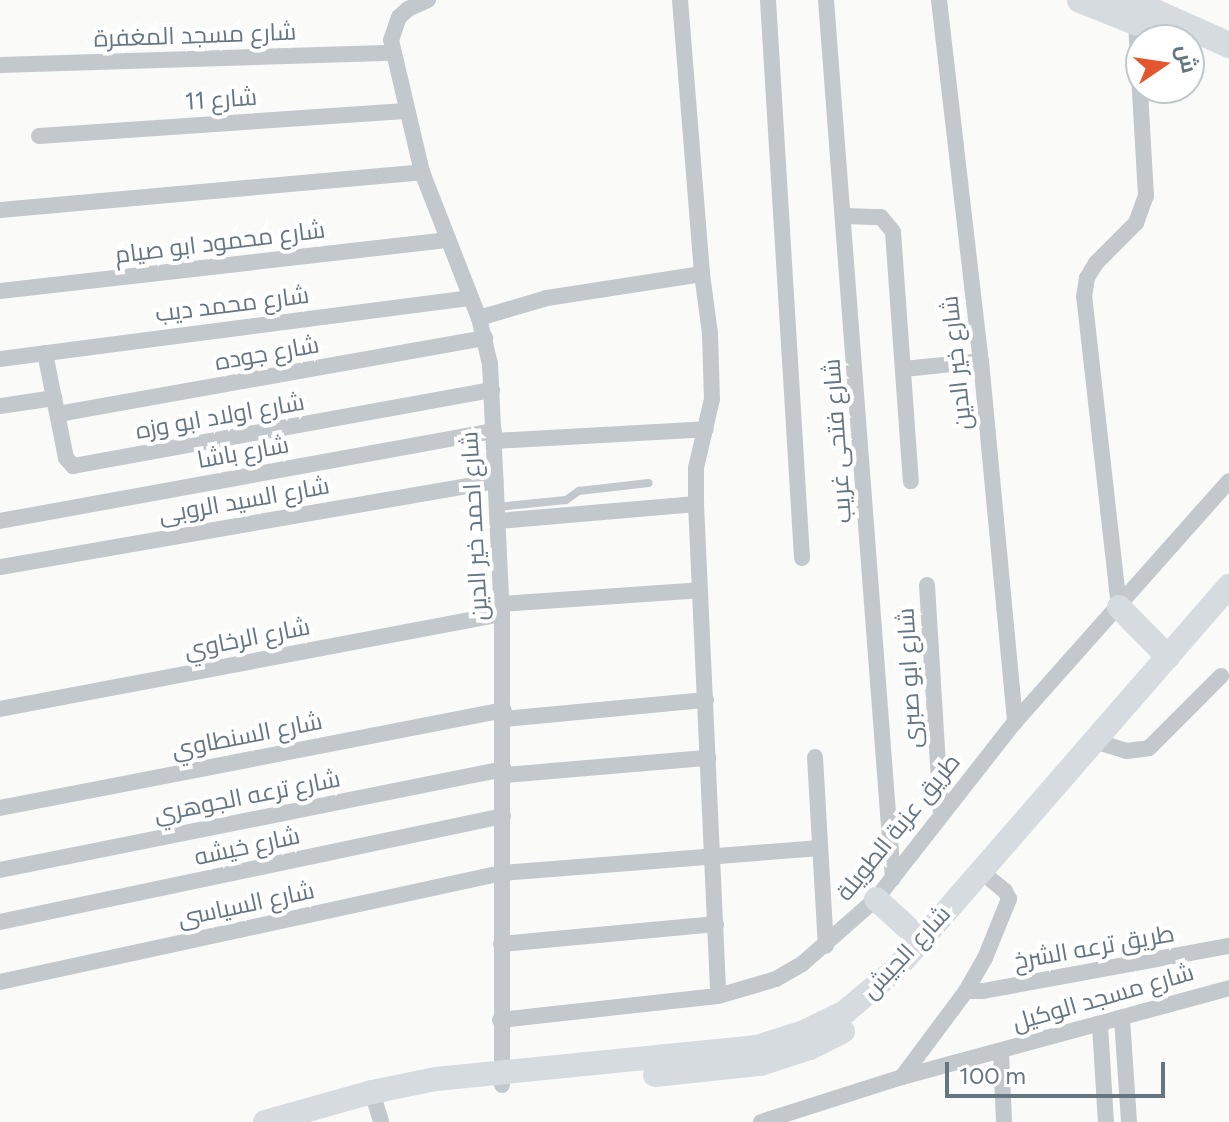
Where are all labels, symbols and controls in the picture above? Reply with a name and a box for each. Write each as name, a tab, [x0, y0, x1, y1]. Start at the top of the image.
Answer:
street label: شارع مسجد المغفرة	[93, 17, 297, 53]
north arrow	[1125, 24, 1205, 104]
text: ش	[1171, 42, 1203, 76]
street label: شارع 11	[184, 82, 258, 116]
street label: شارع محمود ابو صيام	[113, 215, 327, 269]
street label: شارع محمد ديب	[153, 280, 311, 328]
street label: شارع خير الدين	[935, 294, 977, 432]
street label: شارع جوده	[213, 330, 321, 376]
street label: شارع فتحى غريب	[817, 358, 857, 524]
street label: شارع اولاد ابو وزه	[133, 387, 307, 445]
street label: شارع باشا	[195, 430, 291, 474]
street label: شارع احمد خير الدين	[455, 431, 493, 621]
street label: شارع السيد الروبى	[156, 471, 332, 529]
street label: شارع ابو صبرى	[891, 607, 927, 749]
street label: شارع الرخاوي	[182, 612, 312, 664]
street label: شارع السنطاوي	[169, 706, 325, 764]
street label: طريق عزبة الطويلة	[830, 748, 966, 906]
street label: شارع ترعه الجوهري	[151, 764, 343, 828]
street label: شارع خيشه	[192, 821, 302, 871]
street label: شارع السياسى	[175, 875, 317, 933]
street label: شارع الجيش	[856, 899, 956, 1005]
street label: طريق ترعه الشرخ	[1011, 919, 1177, 975]
street label: شارع مسجد الوكيل	[1009, 957, 1197, 1037]
scale bar	[949, 1046, 1169, 1096]
text: 100 m	[959, 1061, 1026, 1090]

